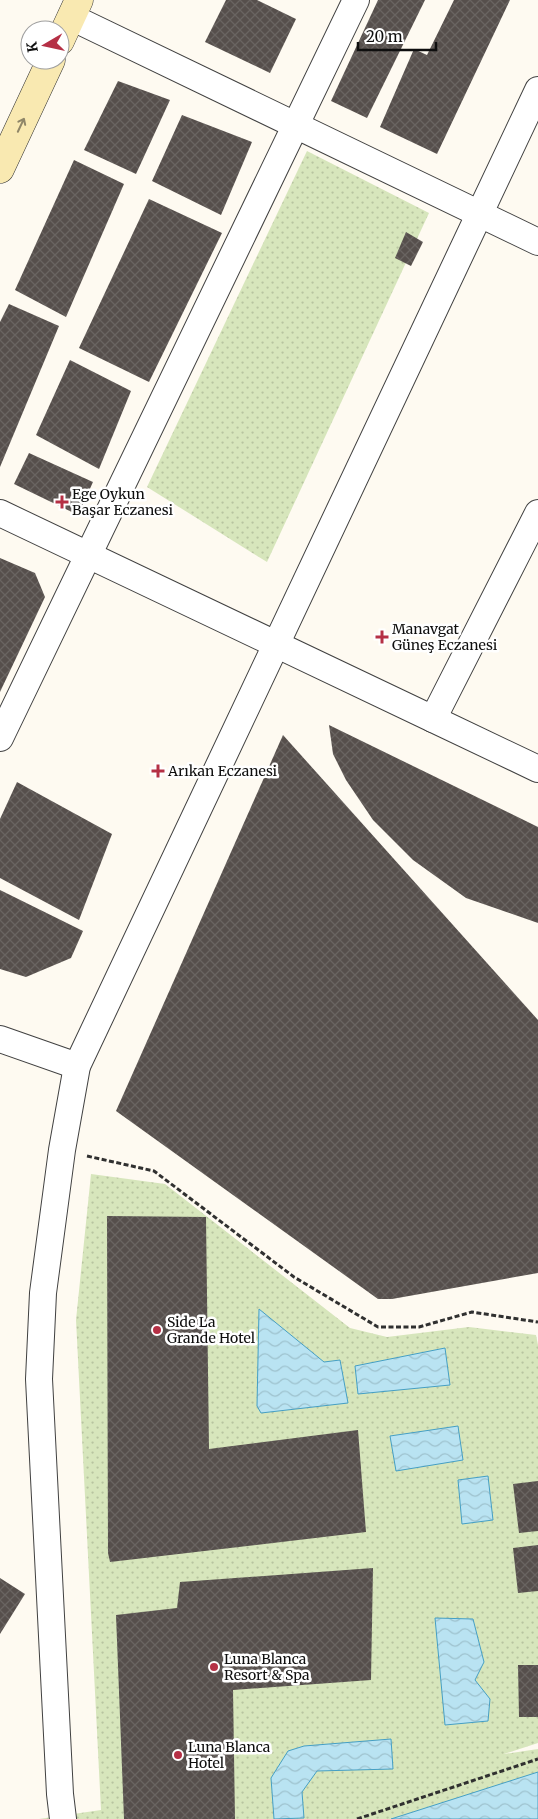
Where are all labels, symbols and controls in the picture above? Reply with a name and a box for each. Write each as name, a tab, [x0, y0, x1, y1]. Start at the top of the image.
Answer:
north arrow	[20, 20, 70, 70]
scale bar	[358, 20, 436, 52]
text: 20 m	[366, 27, 403, 46]
text: K	[22, 40, 42, 54]
one-way arrow	[16, 118, 26, 133]
place label: Ege Oykun Başar Eczanesi	[72, 485, 173, 519]
marker: Ege Oykun Başar Eczanesi	[56, 496, 68, 508]
place label: Manavgat Güneş Eczanesi	[392, 620, 498, 654]
marker: Manavgat Güneş Eczanesi	[376, 631, 388, 643]
place label: Arıkan Eczanesi	[167, 762, 278, 780]
marker: Arıkan Eczanesi	[152, 765, 164, 777]
place label: Side La Grande Hotel	[167, 1313, 256, 1347]
marker: Side La Grande Hotel	[151, 1324, 163, 1336]
place label: Luna Blanca Resort & Spa	[224, 1650, 310, 1684]
marker: Luna Blanca Resort & Spa	[208, 1661, 220, 1673]
place label: Luna Blanca Hotel	[188, 1738, 271, 1772]
marker: Luna Blanca Hotel	[172, 1749, 184, 1761]

